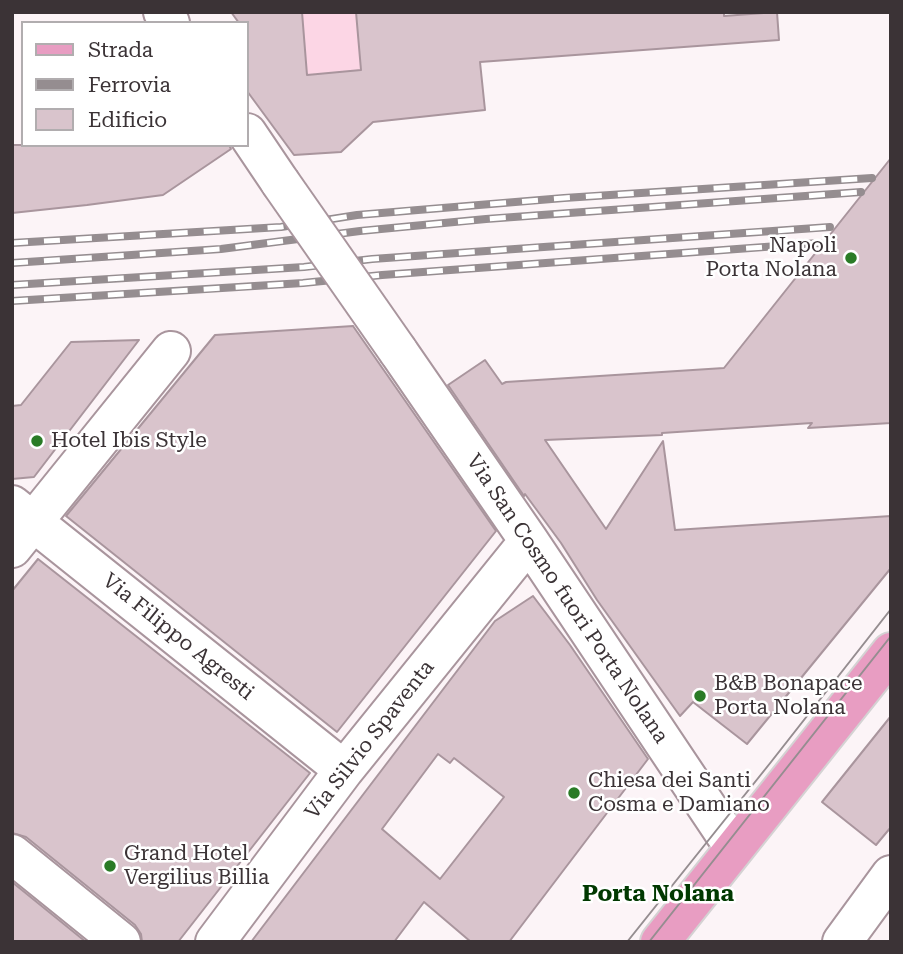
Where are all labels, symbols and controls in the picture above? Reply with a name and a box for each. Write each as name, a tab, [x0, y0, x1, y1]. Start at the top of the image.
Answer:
legend	[21, 21, 248, 147]
text: Strada	[88, 38, 153, 62]
text: Ferrovia	[88, 73, 171, 97]
text: Edificio	[88, 108, 167, 132]
place label: Napoli Porta Nolana	[705, 233, 837, 283]
marker: Napoli Porta Nolana	[843, 250, 859, 266]
place label: Hotel Ibis Style	[51, 428, 207, 454]
marker: Hotel Ibis Style	[29, 433, 45, 449]
street label: Via San Cosmo fuori Porta Nolana	[461, 450, 673, 748]
street label: Via Filippo Agresti	[97, 568, 259, 706]
street label: Via Silvio Spaventa	[300, 655, 440, 825]
place label: B&B Bonapace Porta Nolana	[714, 671, 863, 721]
marker: B&B Bonapace Porta Nolana	[692, 688, 708, 704]
place label: Chiesa dei Santi Cosma e Damiano	[588, 768, 770, 818]
marker: Chiesa dei Santi Cosma e Damiano	[566, 785, 582, 801]
place label: Grand Hotel Vergilius Billia	[124, 841, 269, 891]
marker: Grand Hotel Vergilius Billia	[102, 858, 118, 874]
district label: Porta Nolana	[582, 880, 734, 908]

